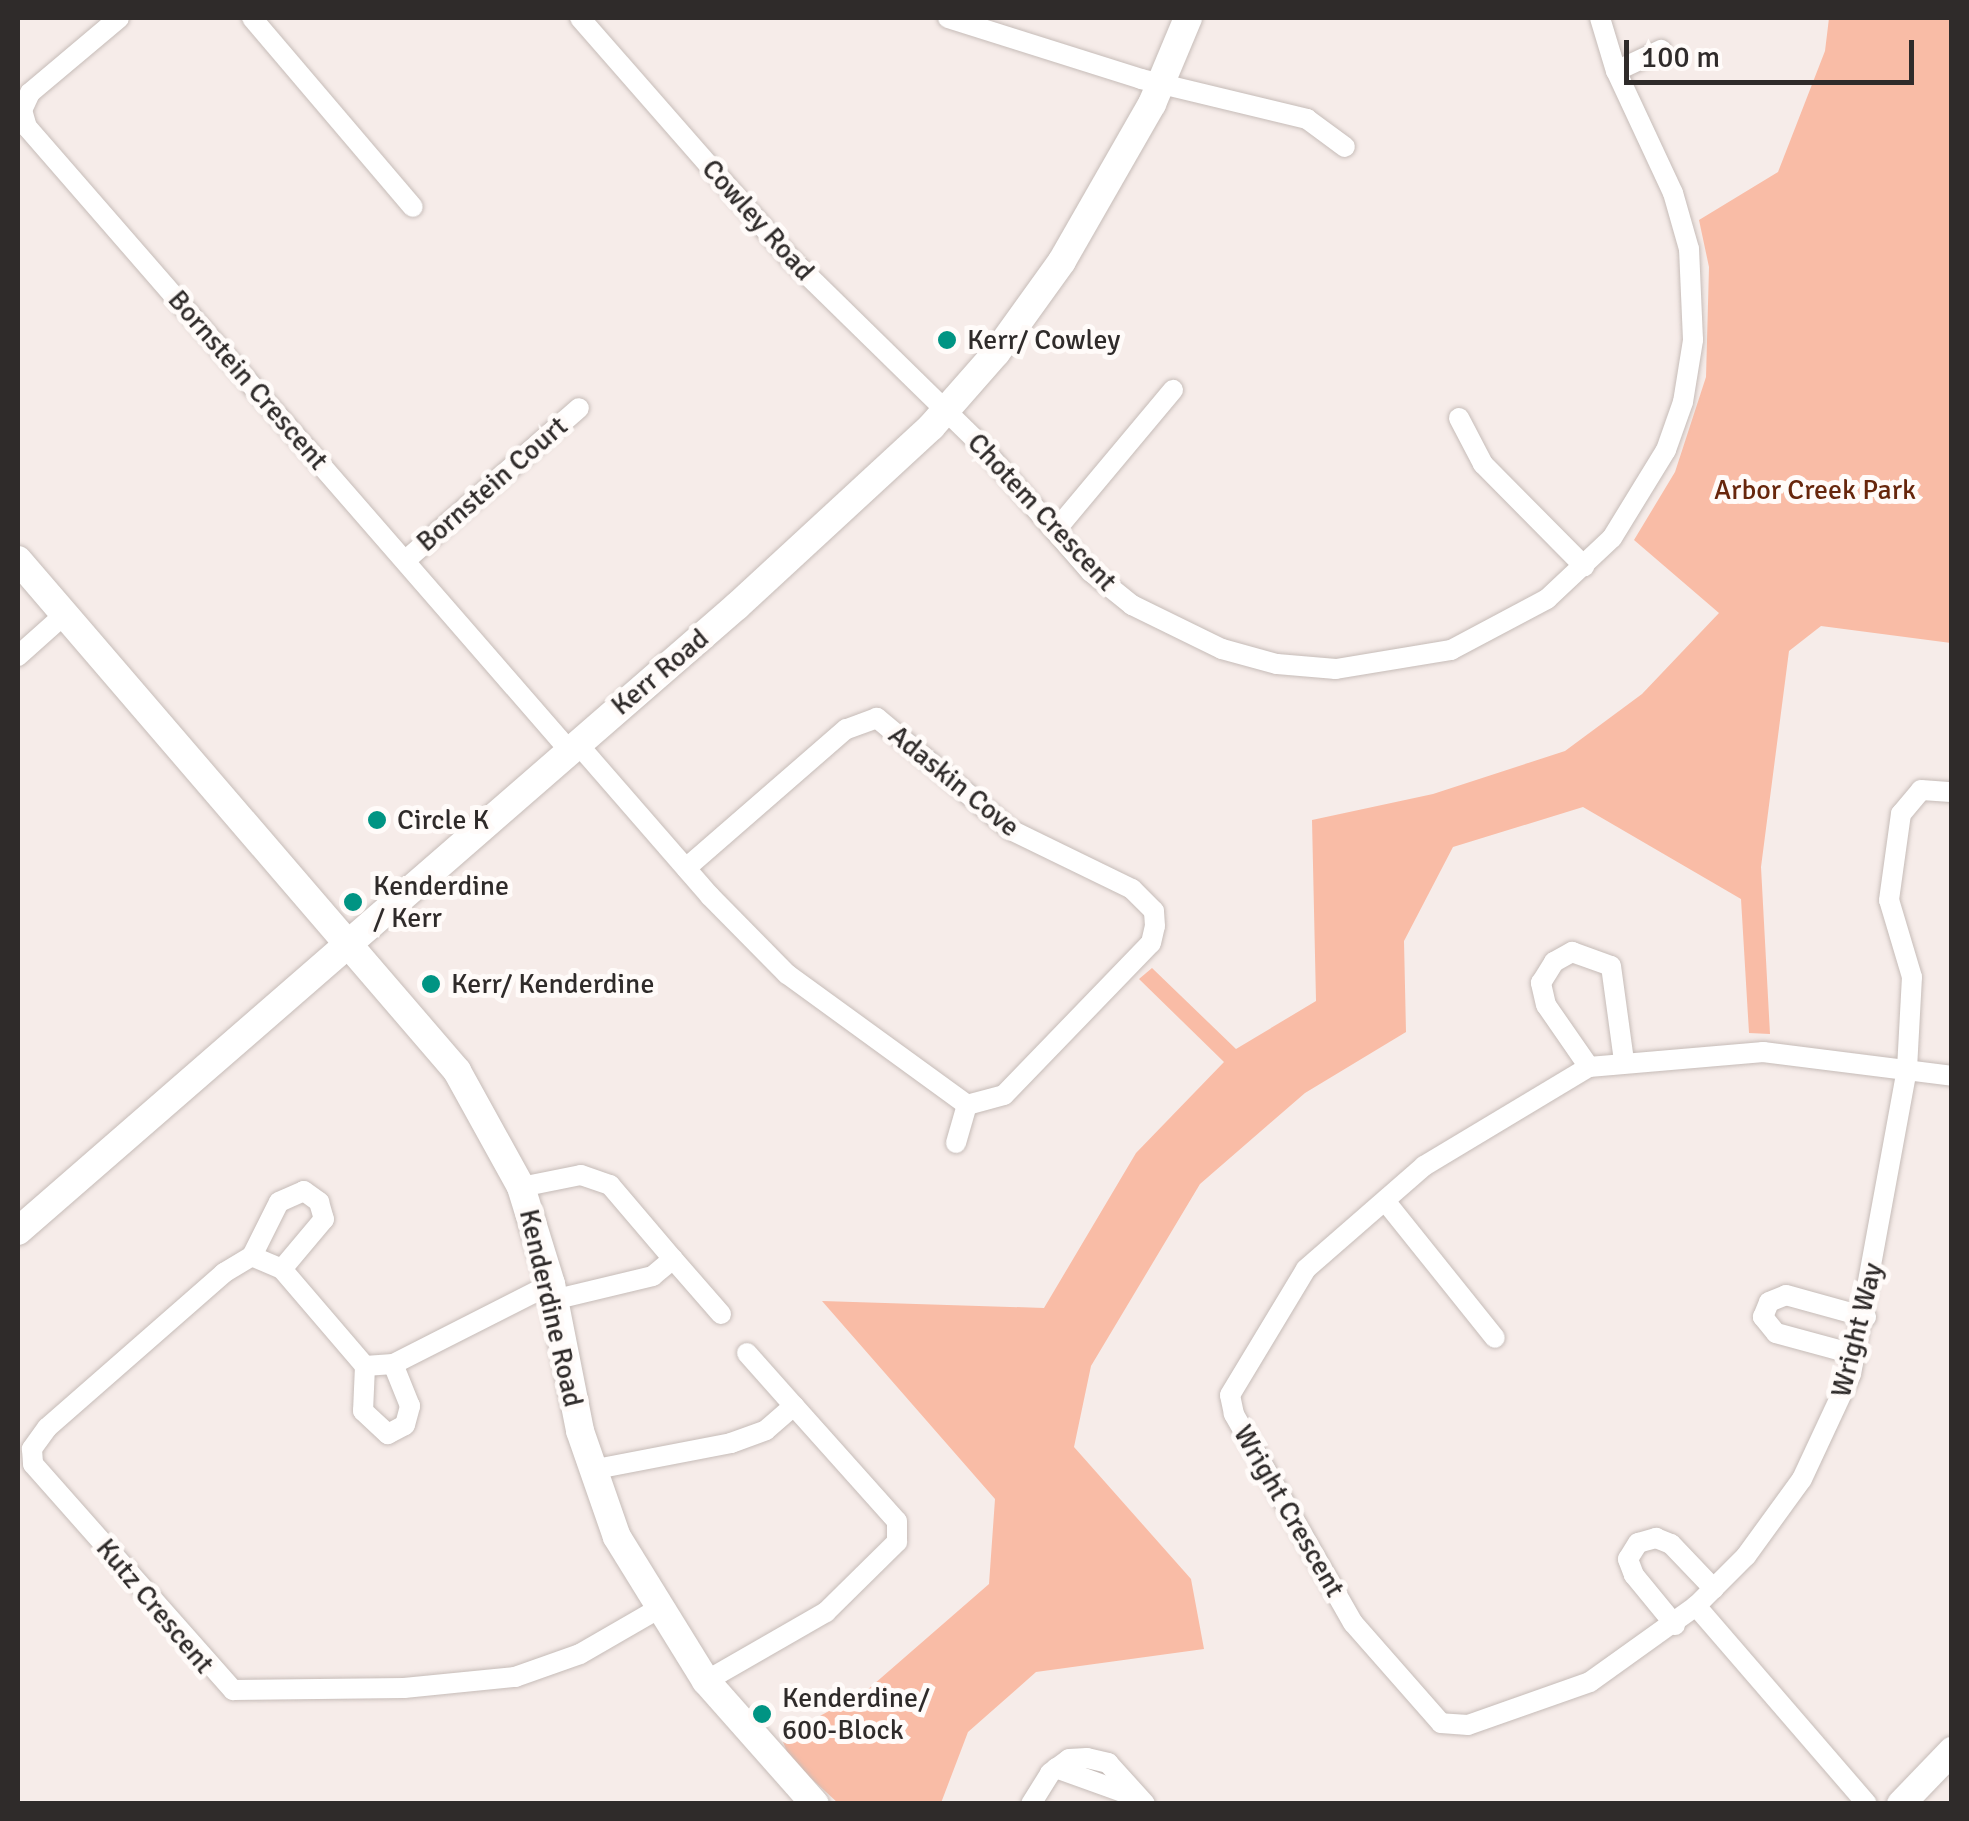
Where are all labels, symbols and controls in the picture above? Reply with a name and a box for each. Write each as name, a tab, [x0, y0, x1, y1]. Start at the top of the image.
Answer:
scale bar	[1629, 20, 1919, 82]
text: 100 m	[1641, 39, 1720, 76]
street label: Cowley Road	[695, 152, 821, 288]
street label: Bornstein Crescent	[161, 283, 335, 477]
place label: Kerr/ Cowley	[967, 323, 1120, 357]
marker: Kerr/ Cowley	[936, 329, 958, 351]
street label: Bornstein Court	[410, 409, 574, 559]
street label: Chotem Crescent	[960, 426, 1124, 598]
park label: Arbor Creek Park	[1714, 473, 1916, 507]
street label: Kerr Road	[604, 622, 716, 722]
street label: Adaskin Cove	[882, 718, 1026, 844]
place label: Circle K	[397, 803, 489, 837]
marker: Circle K	[366, 809, 388, 831]
place label: Kenderdine / Kerr	[373, 869, 509, 935]
marker: Kenderdine / Kerr	[342, 891, 364, 913]
place label: Kerr/ Kenderdine	[451, 967, 654, 1001]
marker: Kerr/ Kenderdine	[420, 973, 442, 995]
street label: Kenderdine Road	[512, 1206, 590, 1410]
street label: Wright Way	[1824, 1259, 1890, 1401]
street label: Wright Crescent	[1226, 1419, 1352, 1603]
street label: Kutz Crescent	[89, 1532, 221, 1680]
place label: Kenderdine/ 600-Block	[782, 1681, 930, 1747]
marker: Kenderdine/ 600-Block	[751, 1703, 773, 1725]

